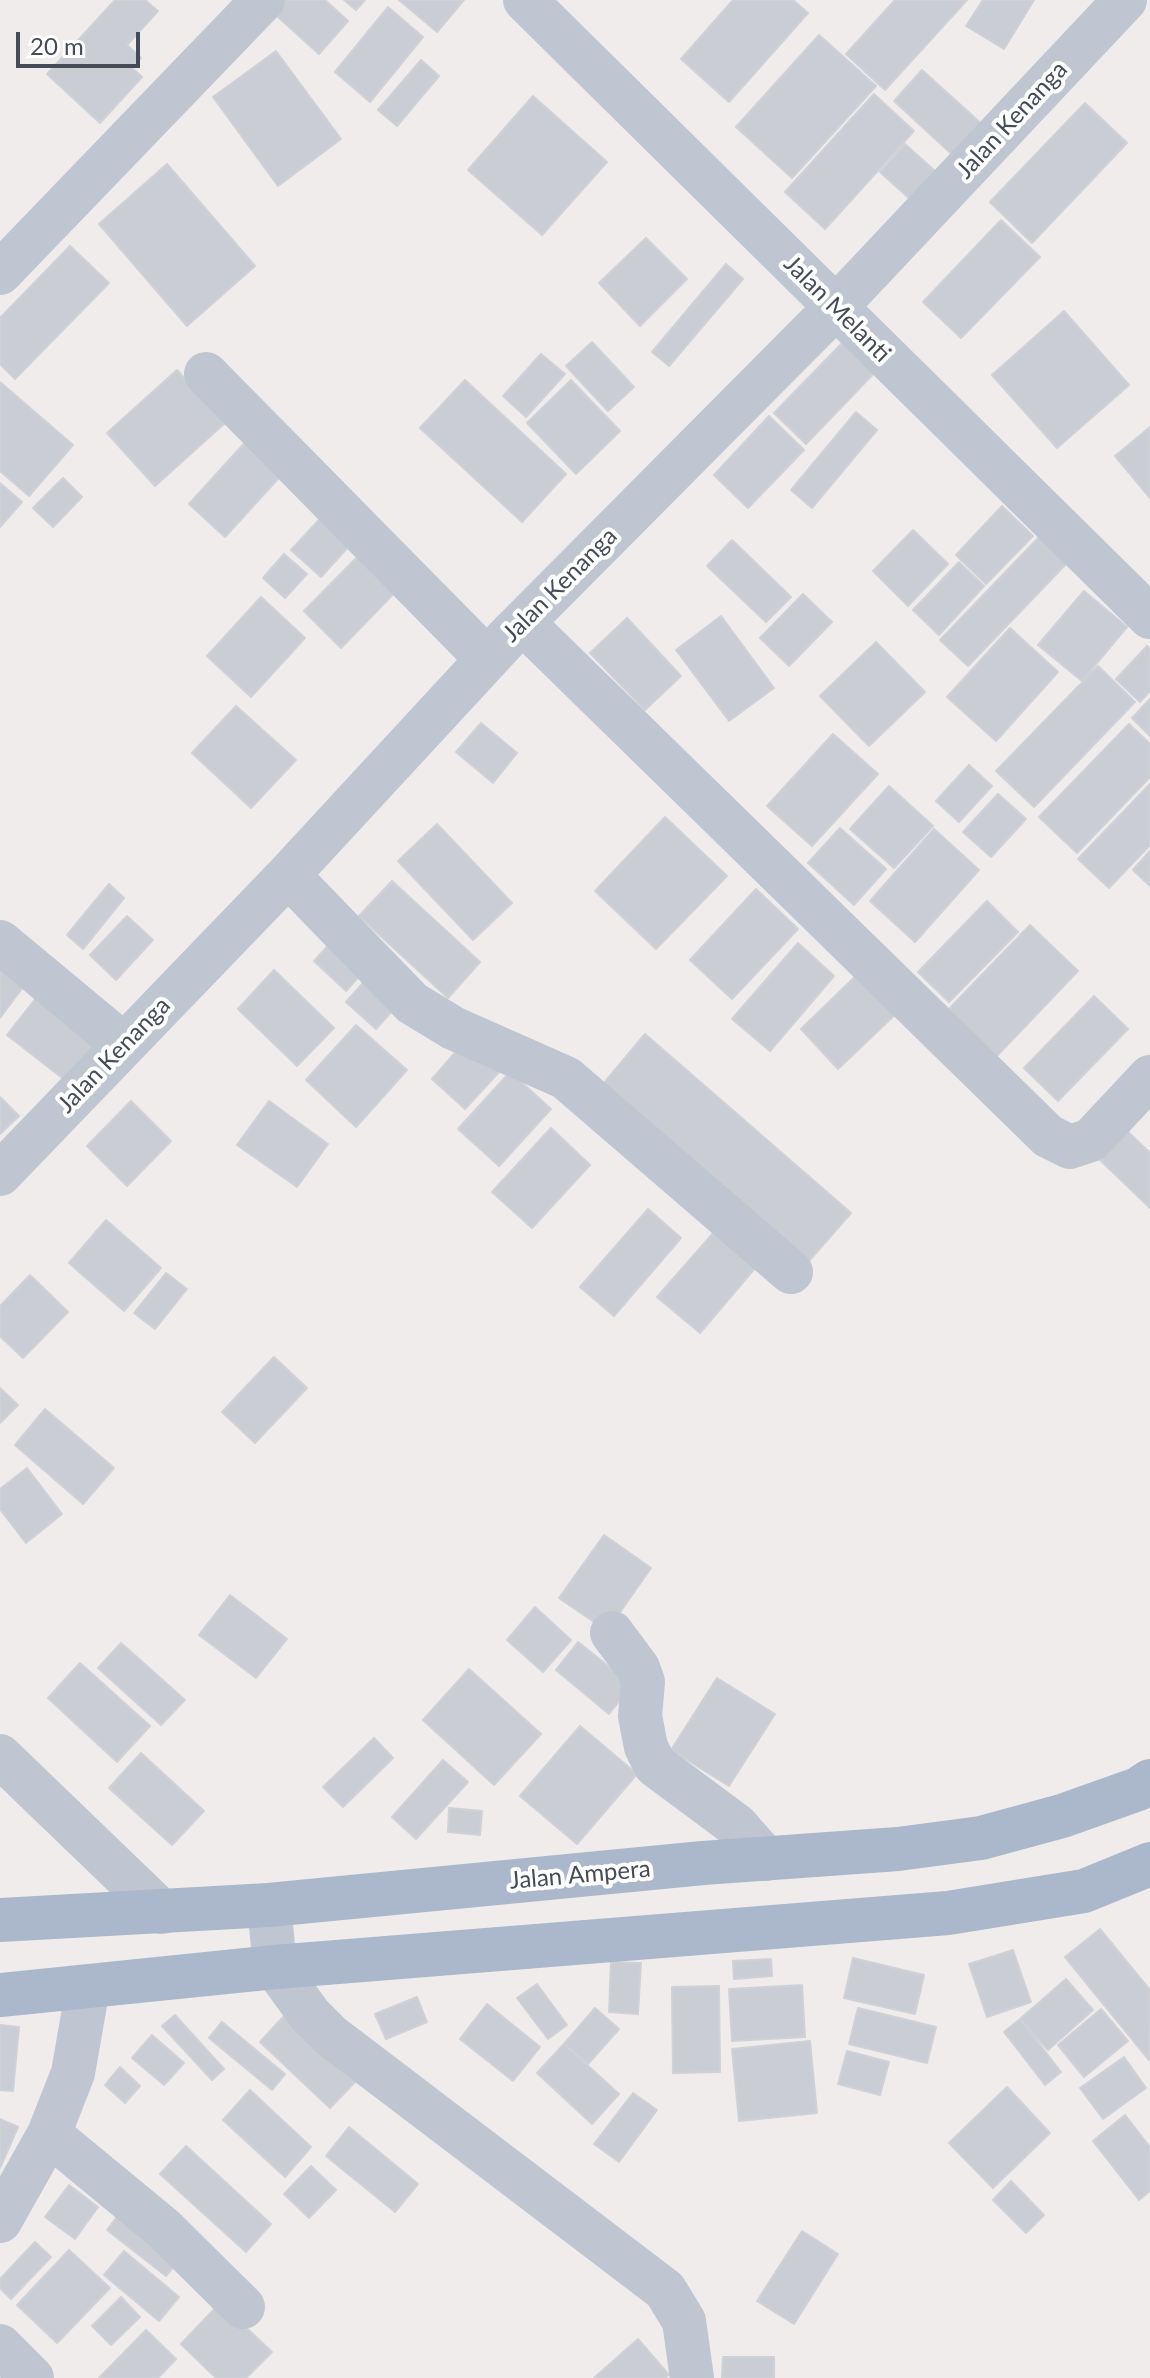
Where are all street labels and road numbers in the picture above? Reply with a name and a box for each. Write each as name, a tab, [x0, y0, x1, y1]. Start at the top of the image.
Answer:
street label: Jalan Kenanga	[950, 56, 1074, 184]
street label: Jalan Melanti	[778, 250, 896, 368]
street label: Jalan Kenanga	[497, 522, 623, 648]
street label: Jalan Kenanga	[52, 991, 176, 1119]
street label: Jalan Ampera	[508, 1854, 652, 1896]

